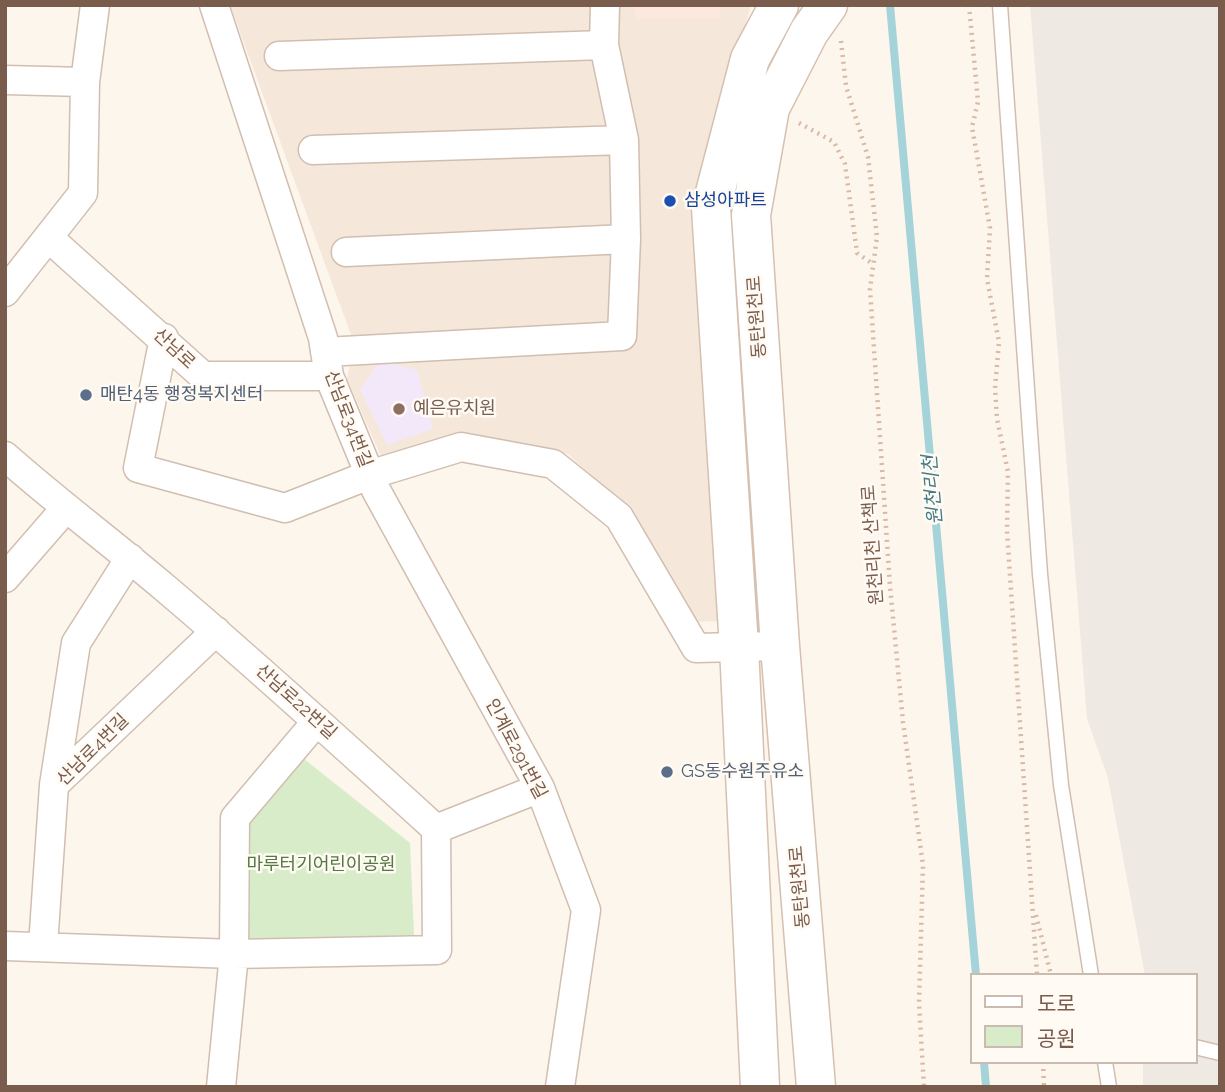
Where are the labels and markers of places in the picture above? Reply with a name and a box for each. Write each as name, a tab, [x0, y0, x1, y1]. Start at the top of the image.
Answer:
place label: 삼성아파트	[684, 190, 767, 212]
marker: 삼성아파트	[662, 193, 678, 209]
place label: 매탄4동 행정복지센터	[100, 384, 263, 406]
marker: 매탄4동 행정복지센터	[78, 387, 94, 403]
place label: 예은유치원	[413, 398, 496, 420]
marker: 예은유치원	[391, 401, 407, 417]
place label: GS동수원주유소	[681, 761, 804, 783]
marker: GS동수원주유소	[659, 764, 675, 780]

